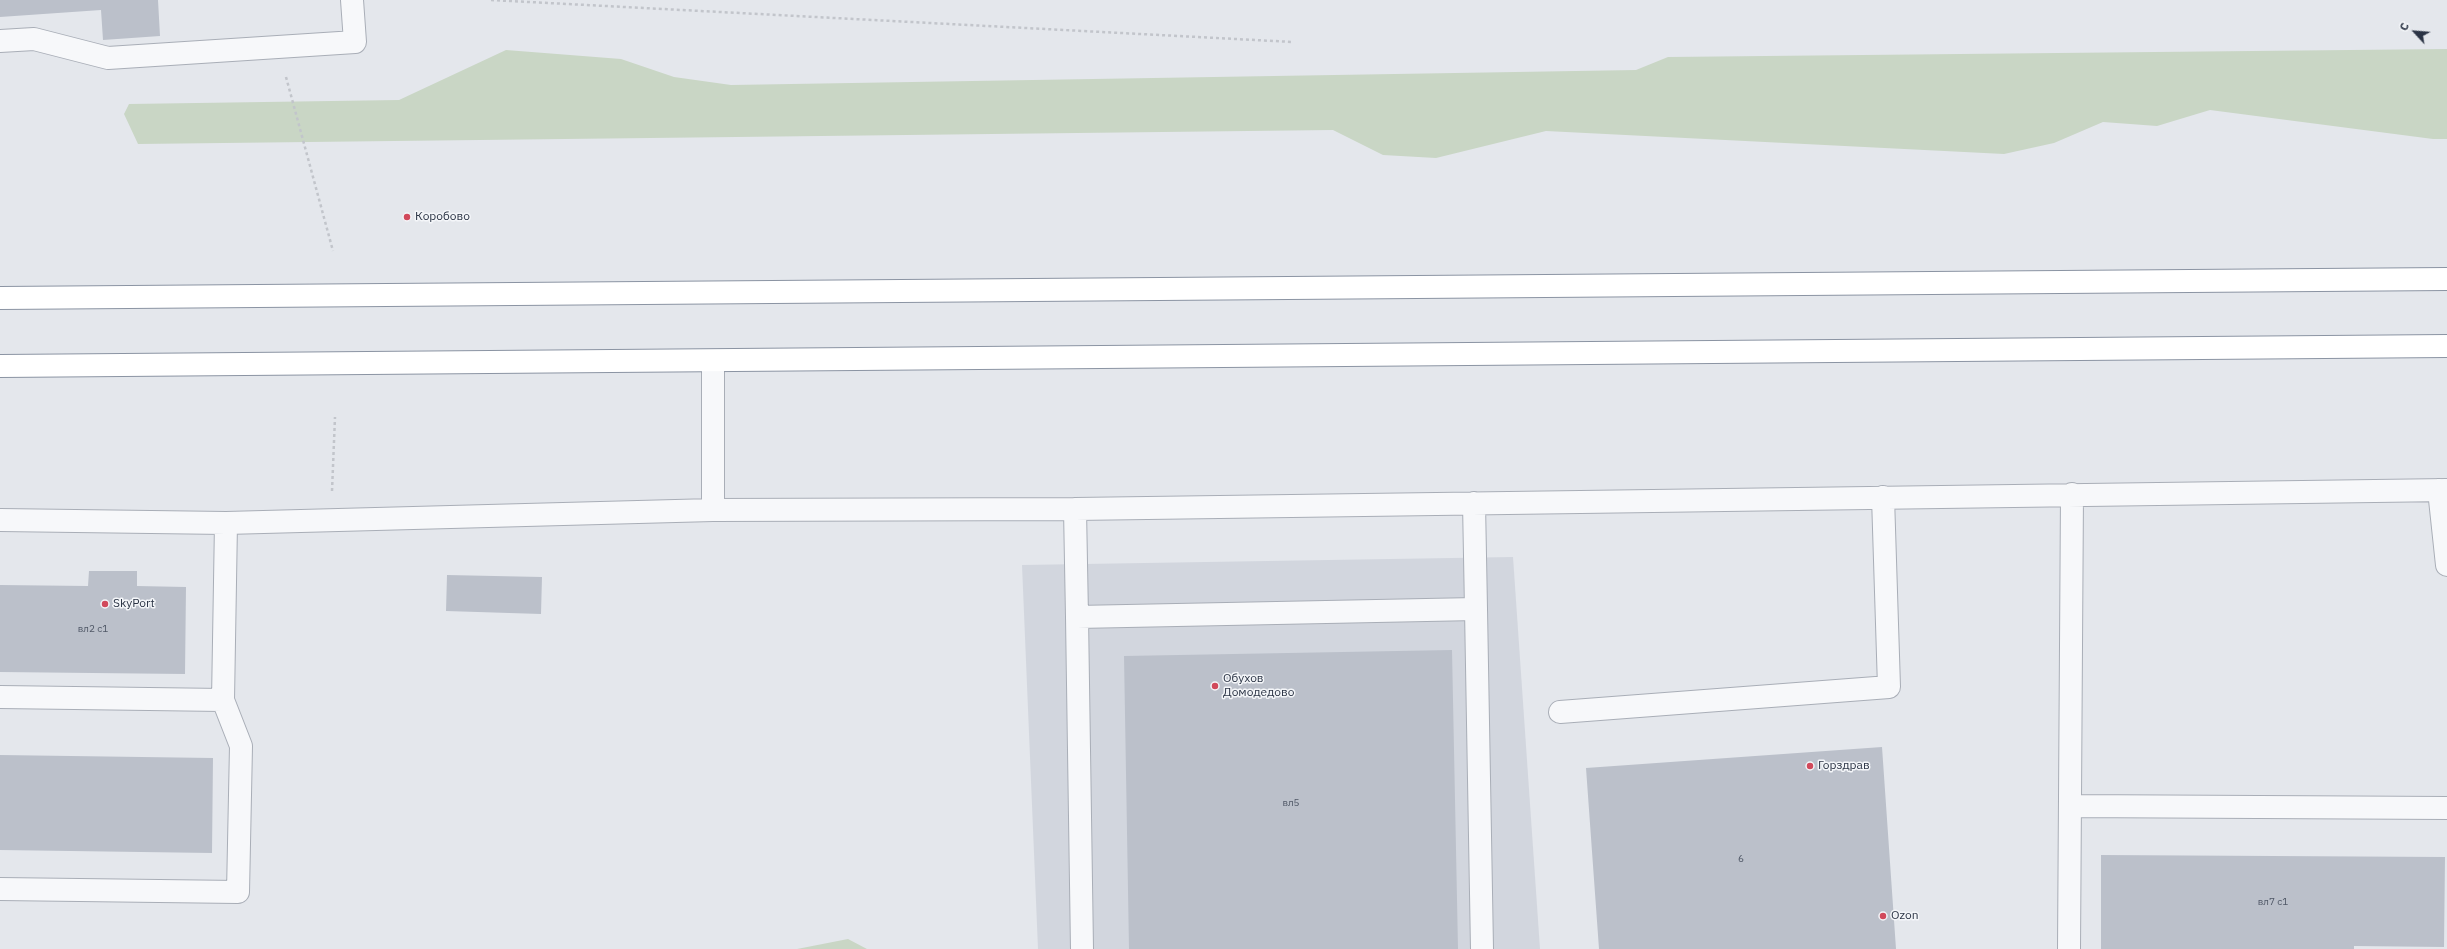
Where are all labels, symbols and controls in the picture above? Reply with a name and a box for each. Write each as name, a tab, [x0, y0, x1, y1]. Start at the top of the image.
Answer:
north arrow	[2395, 12, 2435, 52]
text: С	[2396, 20, 2412, 33]
place label: Коробово	[415, 210, 470, 224]
marker: Коробово	[402, 212, 412, 222]
place label: SkyPort	[113, 597, 155, 611]
marker: SkyPort	[100, 599, 110, 609]
house number: вл2 с1	[78, 623, 108, 635]
place label: Обухов Домодедово	[1223, 672, 1294, 700]
marker: Обухов Домодедово	[1210, 681, 1220, 691]
place label: Горздрав	[1818, 759, 1870, 773]
marker: Горздрав	[1805, 761, 1815, 771]
house number: вл5	[1282, 797, 1300, 809]
house number: 6	[1738, 853, 1744, 865]
house number: вл7 с1	[2258, 896, 2288, 908]
place label: Ozon	[1891, 909, 1918, 923]
marker: Ozon	[1878, 911, 1888, 921]

